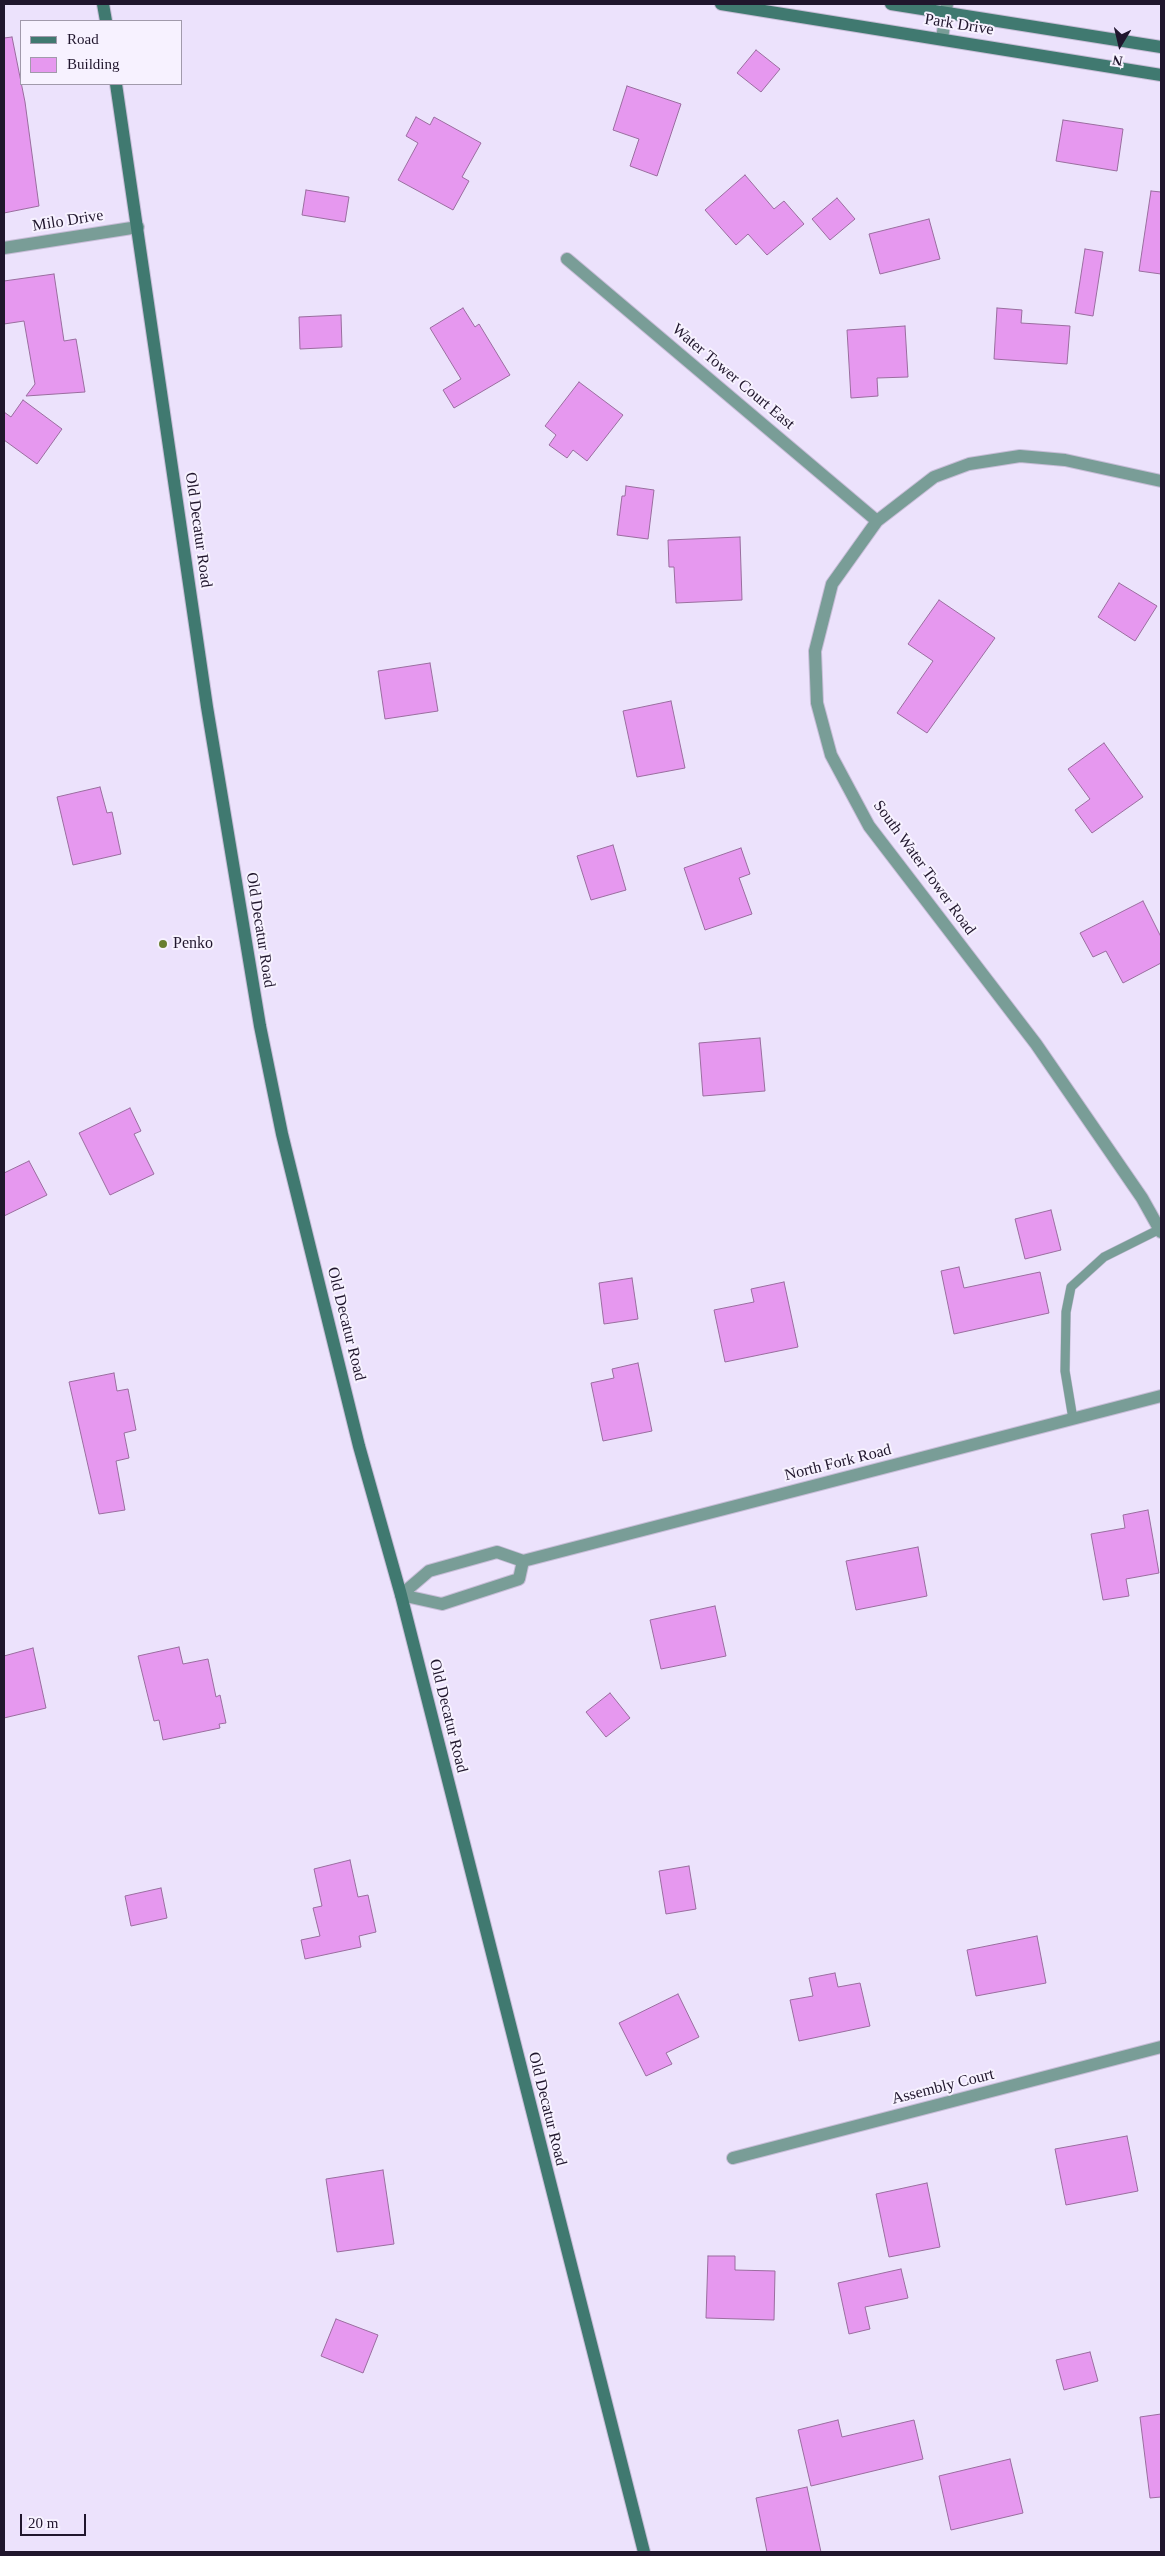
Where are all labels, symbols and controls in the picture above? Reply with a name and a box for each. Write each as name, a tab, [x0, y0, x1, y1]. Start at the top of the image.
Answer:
street label: Park Drive	[923, 10, 995, 40]
legend	[20, 20, 182, 85]
north arrow	[1095, 20, 1145, 70]
text: Road	[67, 31, 99, 47]
text: N	[1111, 52, 1124, 69]
text: Building	[67, 56, 120, 72]
street label: Milo Drive	[31, 206, 105, 236]
street label: Water Tower Court East	[668, 320, 798, 434]
street label: Old Decatur Road	[180, 471, 216, 589]
street label: South Water Tower Road	[869, 797, 979, 939]
street label: Old Decatur Road	[241, 871, 279, 989]
place label: Penko	[173, 934, 213, 954]
marker: Penko	[157, 938, 169, 950]
street label: Old Decatur Road	[323, 1265, 369, 1383]
street label: North Fork Road	[783, 1440, 893, 1486]
street label: Old Decatur Road	[425, 1657, 471, 1775]
street label: Old Decatur Road	[524, 2050, 570, 2168]
street label: Assembly Court	[890, 2065, 996, 2109]
scale bar	[22, 2504, 89, 2536]
text: 20 m	[28, 2515, 58, 2531]

